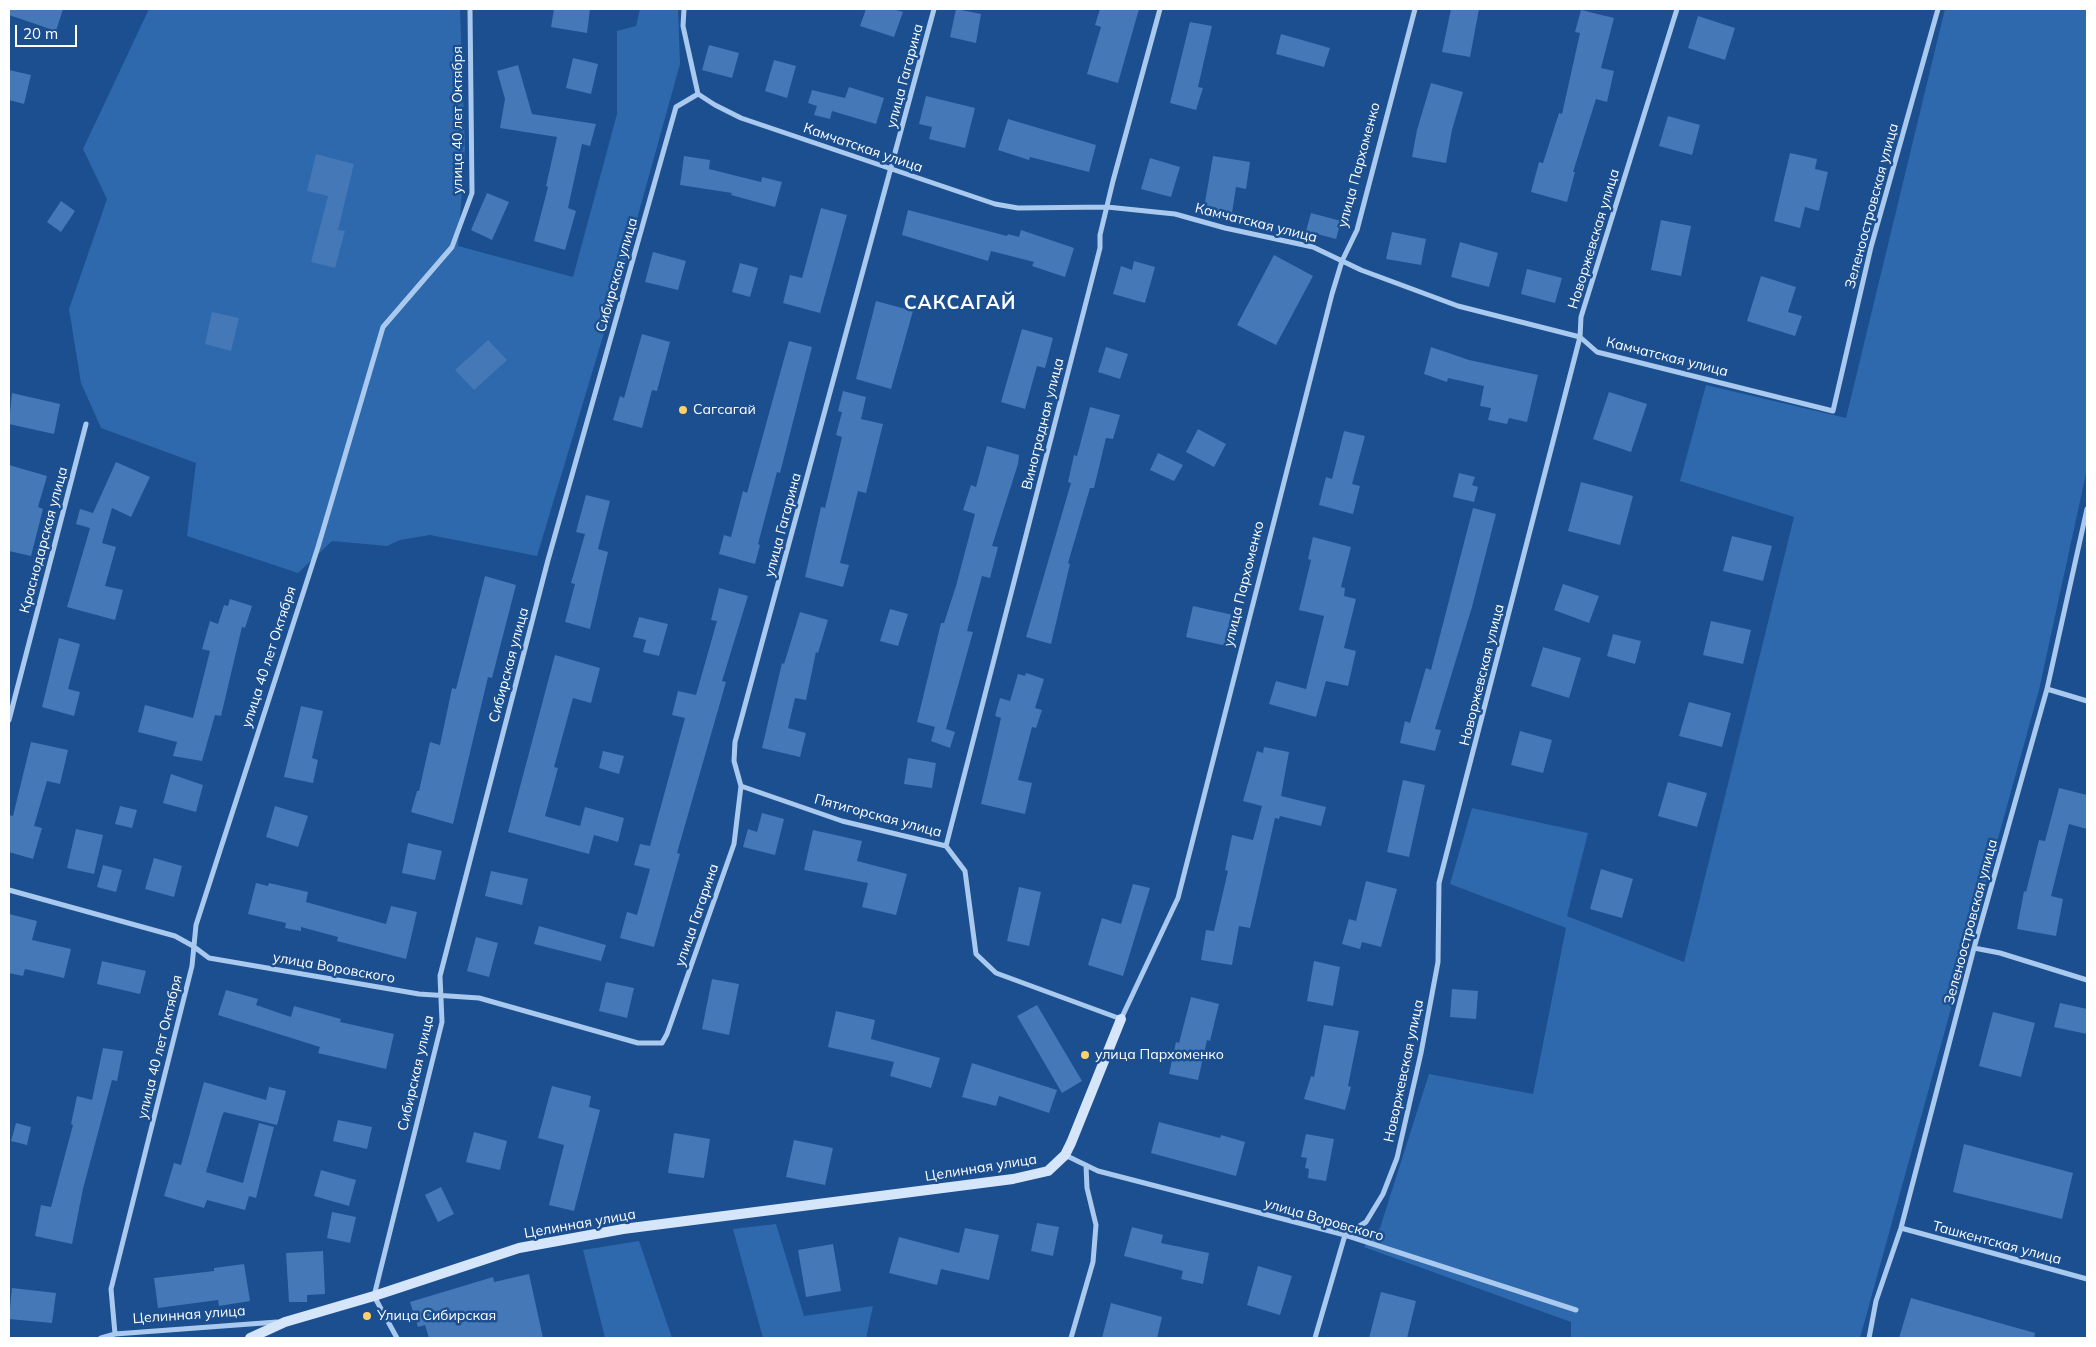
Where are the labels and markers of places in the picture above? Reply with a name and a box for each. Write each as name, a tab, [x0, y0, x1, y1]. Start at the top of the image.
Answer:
place label: Сагсагай	[693, 402, 756, 418]
marker: Сагсагай	[677, 404, 689, 416]
place label: улица Пархоменко	[1095, 1047, 1224, 1063]
marker: улица Пархоменко	[1079, 1049, 1091, 1061]
place label: Улица Сибирская	[377, 1308, 496, 1324]
marker: Улица Сибирская	[361, 1310, 373, 1322]

